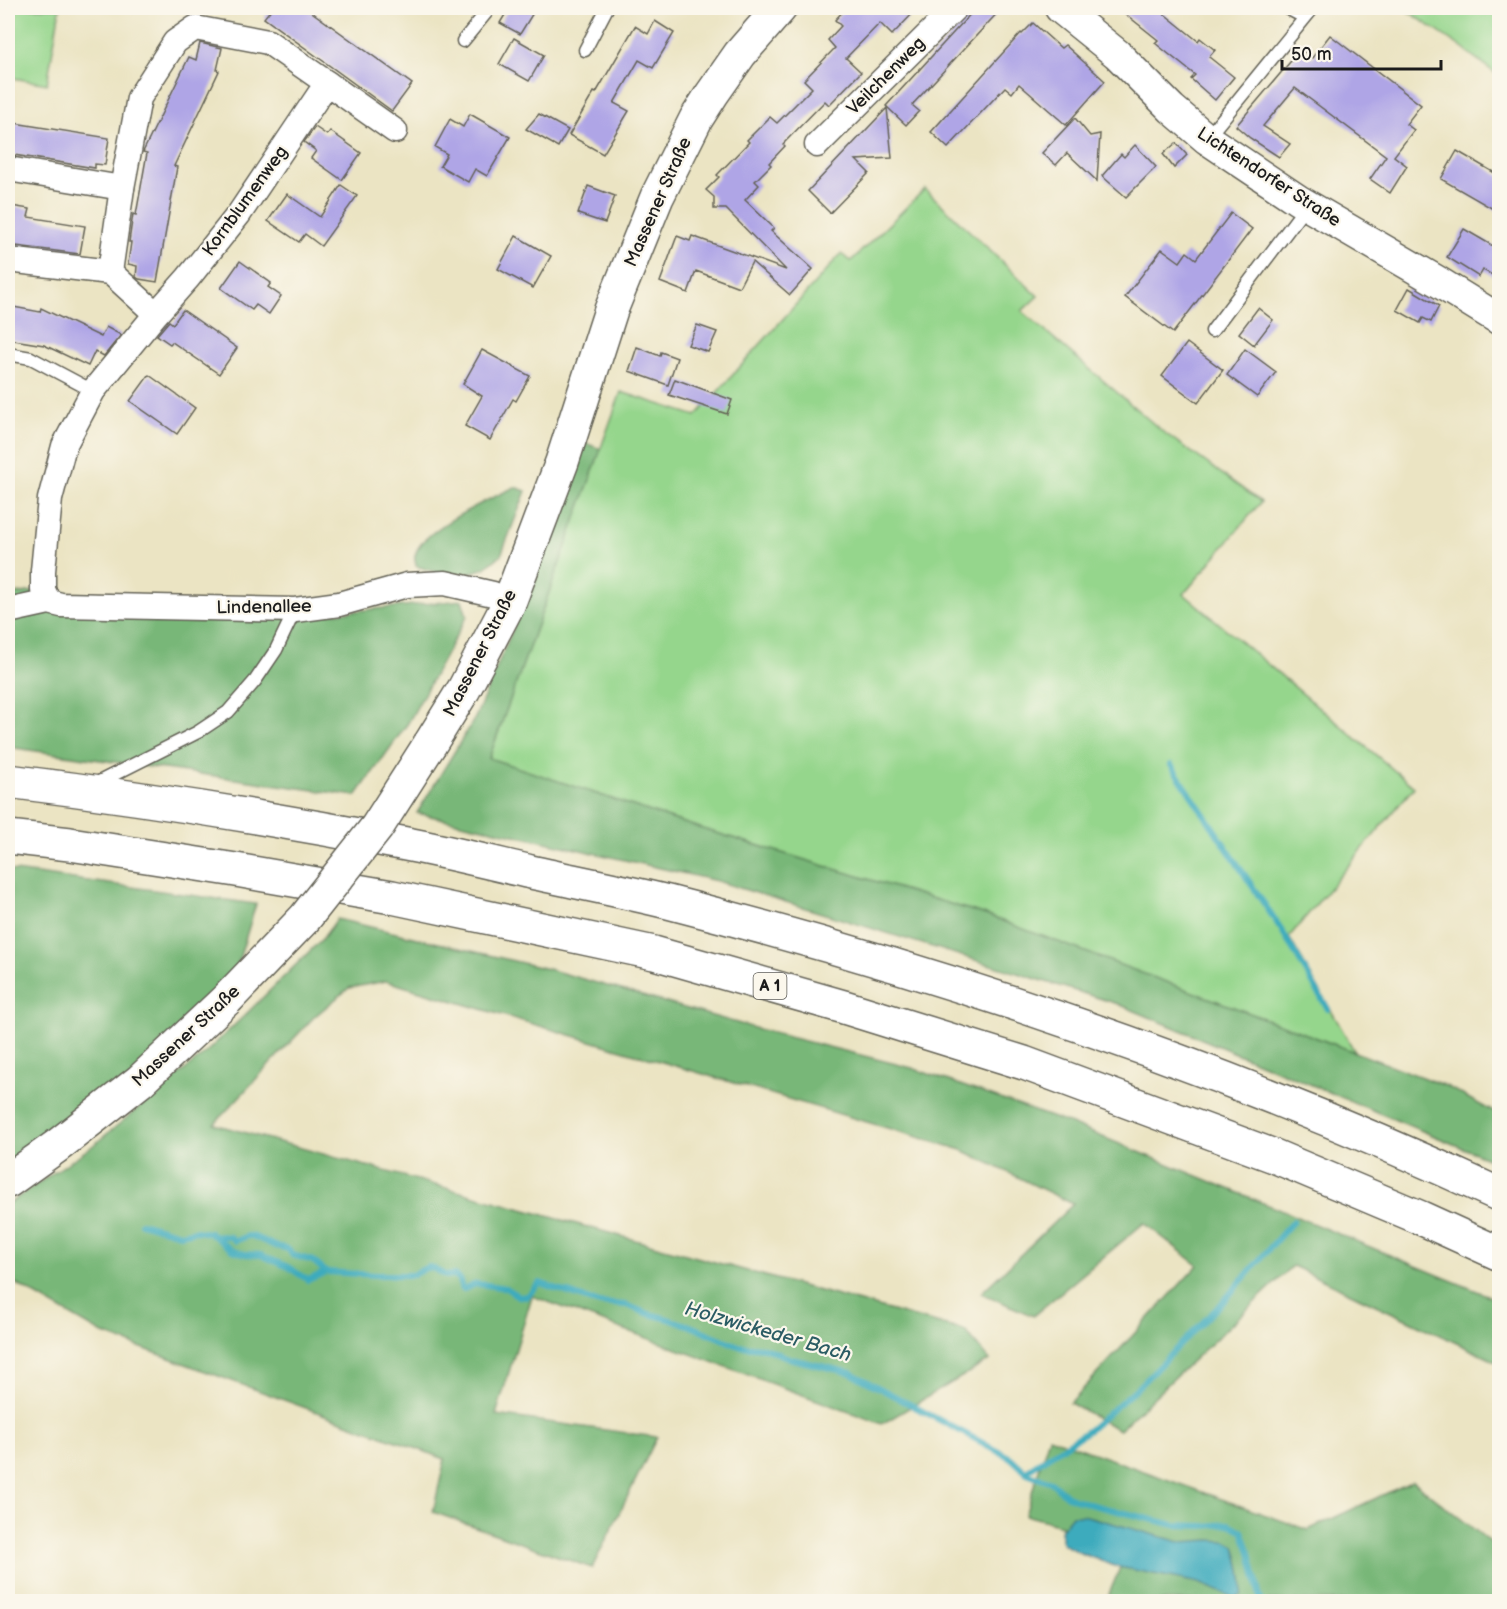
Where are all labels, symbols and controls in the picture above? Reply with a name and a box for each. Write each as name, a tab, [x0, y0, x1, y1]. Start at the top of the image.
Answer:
street label: Veilchenweg	[843, 33, 929, 119]
scale bar	[1282, 33, 1441, 71]
text: 50 m	[1291, 44, 1332, 65]
street label: Lichtendorfer Straße	[1193, 123, 1345, 231]
street label: Massener Straße	[620, 134, 696, 270]
street label: Kornblumenweg	[198, 142, 292, 260]
street label: Massener Straße	[439, 586, 521, 720]
street label: Lindenallee	[216, 596, 312, 618]
road number: A 1	[754, 973, 786, 999]
street label: Massener Straße	[128, 981, 244, 1091]
water label: Holzwickeder Bach	[682, 1297, 854, 1367]

